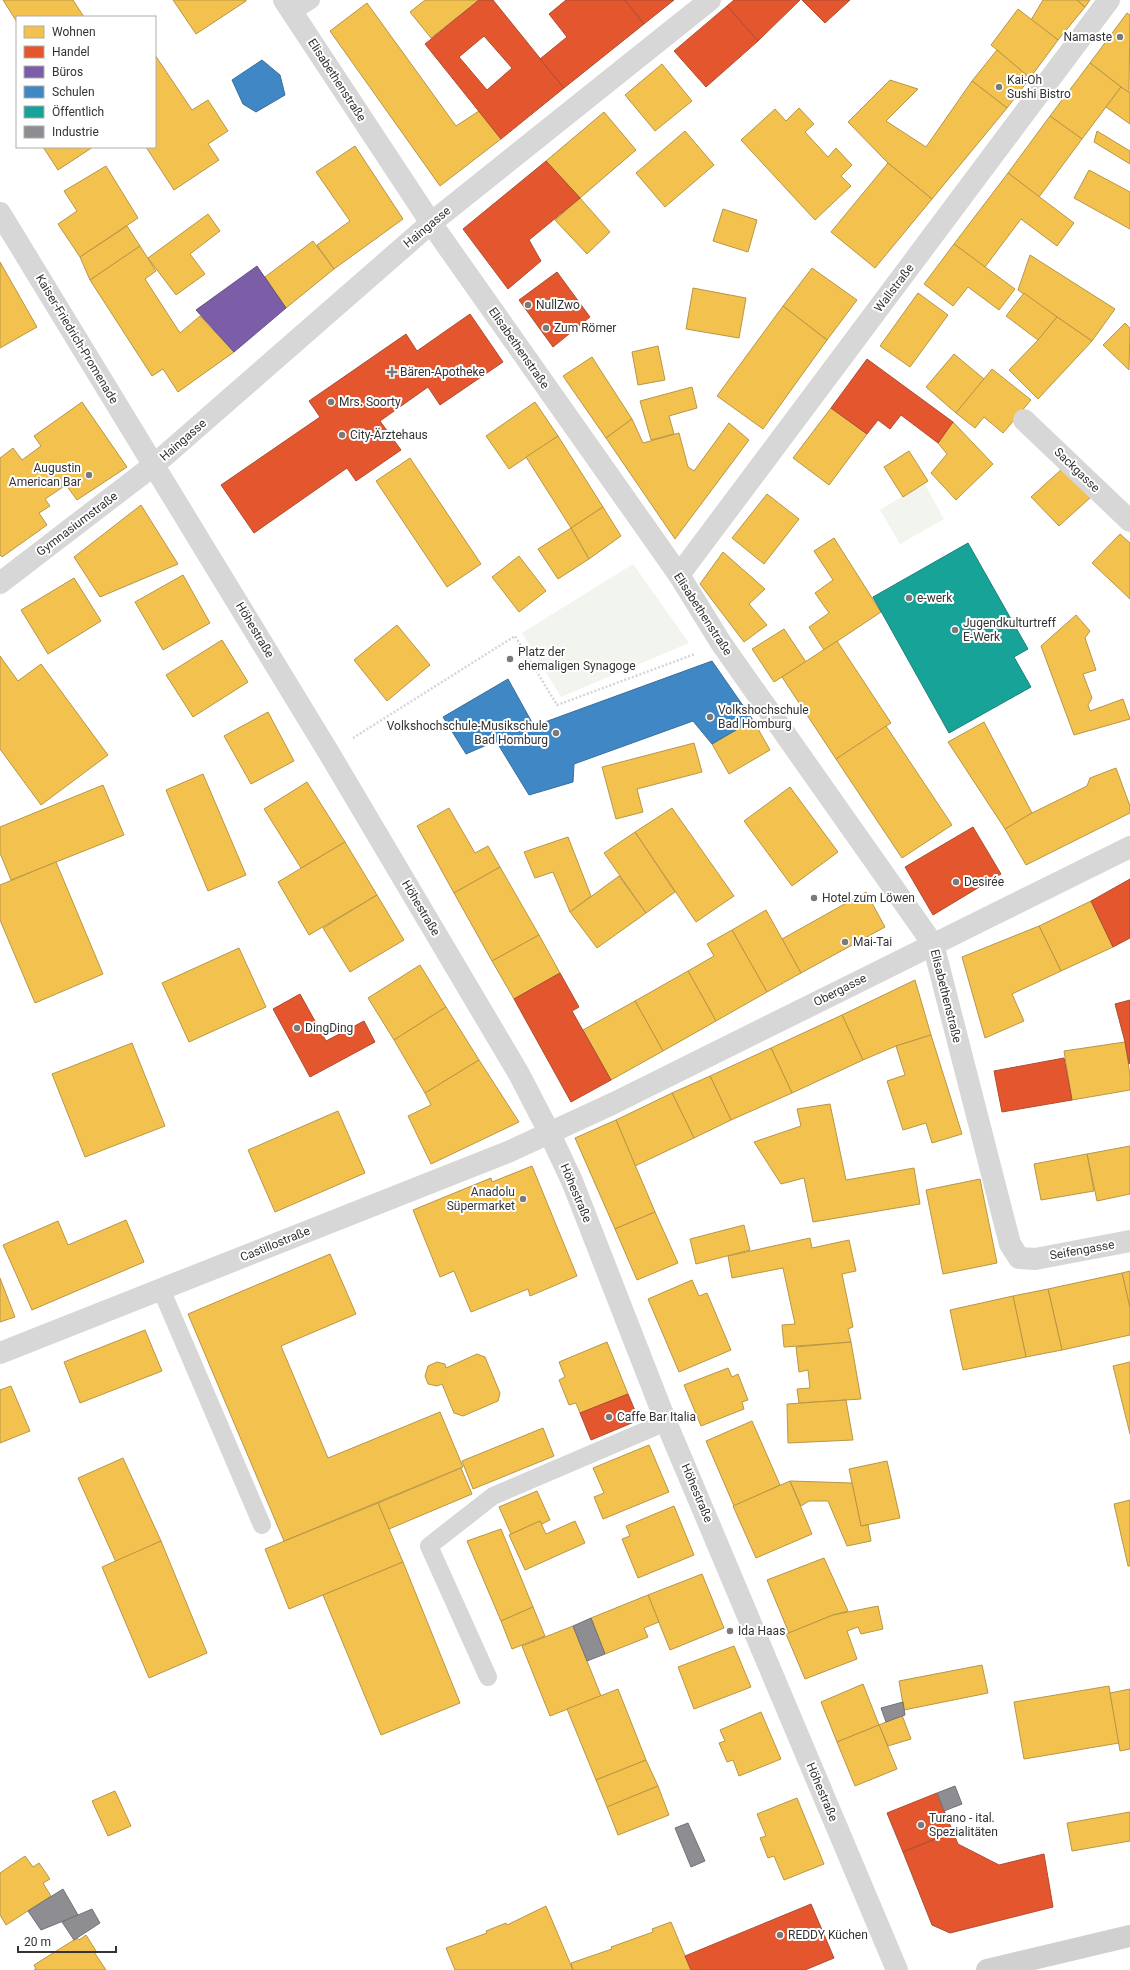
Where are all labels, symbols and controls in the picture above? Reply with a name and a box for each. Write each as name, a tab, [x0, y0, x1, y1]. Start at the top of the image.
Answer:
legend	[16, 16, 156, 148]
text: Wohnen	[52, 25, 96, 39]
place label: Namaste	[1063, 30, 1112, 44]
marker: Namaste	[1115, 32, 1125, 42]
street label: Elisabethenstraße	[305, 36, 369, 124]
text: Handel	[52, 45, 90, 59]
text: Büros	[52, 65, 83, 79]
place label: Kai-Oh Sushi Bistro	[1007, 73, 1071, 101]
marker: Kai-Oh Sushi Bistro	[994, 82, 1004, 92]
text: Schulen	[52, 85, 95, 99]
text: Öffentlich	[52, 104, 104, 119]
text: Industrie	[52, 125, 99, 139]
street label: Haingasse	[401, 203, 453, 251]
street label: Wallstraße	[871, 261, 917, 315]
street label: Kaiser-Friedrich-Promenade	[33, 272, 121, 406]
place label: NullZwo	[536, 298, 580, 312]
marker: NullZwo	[523, 300, 533, 310]
street label: Elisabethenstraße	[486, 305, 552, 391]
place label: Zum Römer	[554, 321, 616, 335]
marker: Zum Römer	[541, 323, 551, 333]
place label: Bären-Apotheke	[400, 365, 485, 379]
marker: Bären-Apotheke	[387, 367, 397, 377]
place label: Mrs. Soorty	[339, 395, 401, 409]
marker: Mrs. Soorty	[326, 397, 336, 407]
street label: Haingasse	[157, 416, 209, 464]
place label: City-Ärztehaus	[350, 427, 428, 442]
marker: City-Ärztehaus	[337, 430, 347, 440]
street label: Sackgasse	[1051, 445, 1103, 495]
place label: Augustin American Bar	[9, 461, 81, 489]
marker: Augustin American Bar	[84, 470, 94, 480]
street label: Gymnasiumstraße	[34, 489, 120, 559]
street label: Elisabethenstraße	[671, 570, 735, 658]
place label: e-werk	[917, 591, 953, 605]
marker: e-werk	[904, 593, 914, 603]
street label: Höhestraße	[233, 600, 277, 660]
place label: Jugendkulturtreff E-Werk	[963, 616, 1057, 644]
marker: Jugendkulturtreff E-Werk	[950, 625, 960, 635]
place label: Platz der ehemaligen Synagoge	[518, 645, 636, 673]
marker: Platz der ehemaligen Synagoge	[505, 654, 515, 664]
place label: Volkshochschule Bad Homburg	[718, 703, 809, 731]
marker: Volkshochschule Bad Homburg	[705, 712, 715, 722]
place label: Volkshochschule-Musikschule Bad Homburg	[387, 719, 548, 747]
marker: Volkshochschule-Musikschule Bad Homburg	[551, 728, 561, 738]
place label: Desirée	[964, 875, 1004, 889]
marker: Desirée	[951, 877, 961, 887]
street label: Höhestraße	[399, 878, 443, 938]
place label: Hotel zum Löwen	[822, 891, 915, 905]
marker: Hotel zum Löwen	[809, 893, 819, 903]
place label: Mai-Tai	[853, 935, 892, 949]
marker: Mai-Tai	[840, 937, 850, 947]
street label: Elisabethenstraße	[928, 948, 964, 1044]
street label: Obergasse	[811, 971, 869, 1009]
place label: DingDing	[305, 1021, 353, 1035]
marker: DingDing	[292, 1023, 302, 1033]
street label: Höhestraße	[557, 1162, 595, 1224]
place label: Anadolu Süpermarket	[447, 1185, 515, 1213]
marker: Anadolu Süpermarket	[518, 1194, 528, 1204]
street label: Castillostraße	[238, 1224, 312, 1264]
street label: Seifengasse	[1049, 1237, 1115, 1263]
place label: Caffe Bar Italia	[617, 1410, 696, 1424]
marker: Caffe Bar Italia	[604, 1412, 614, 1422]
street label: Höhestraße	[678, 1462, 716, 1524]
place label: Ida Haas	[738, 1624, 785, 1638]
marker: Ida Haas	[725, 1626, 735, 1636]
street label: Höhestraße	[803, 1761, 841, 1823]
place label: Turano - ital. Spezialitäten	[929, 1811, 998, 1839]
marker: Turano - ital. Spezialitäten	[916, 1820, 926, 1830]
scale bar	[18, 1928, 116, 1954]
place label: REDDY Küchen	[788, 1928, 868, 1942]
marker: REDDY Küchen	[775, 1930, 785, 1940]
text: 20 m	[24, 1935, 51, 1949]

